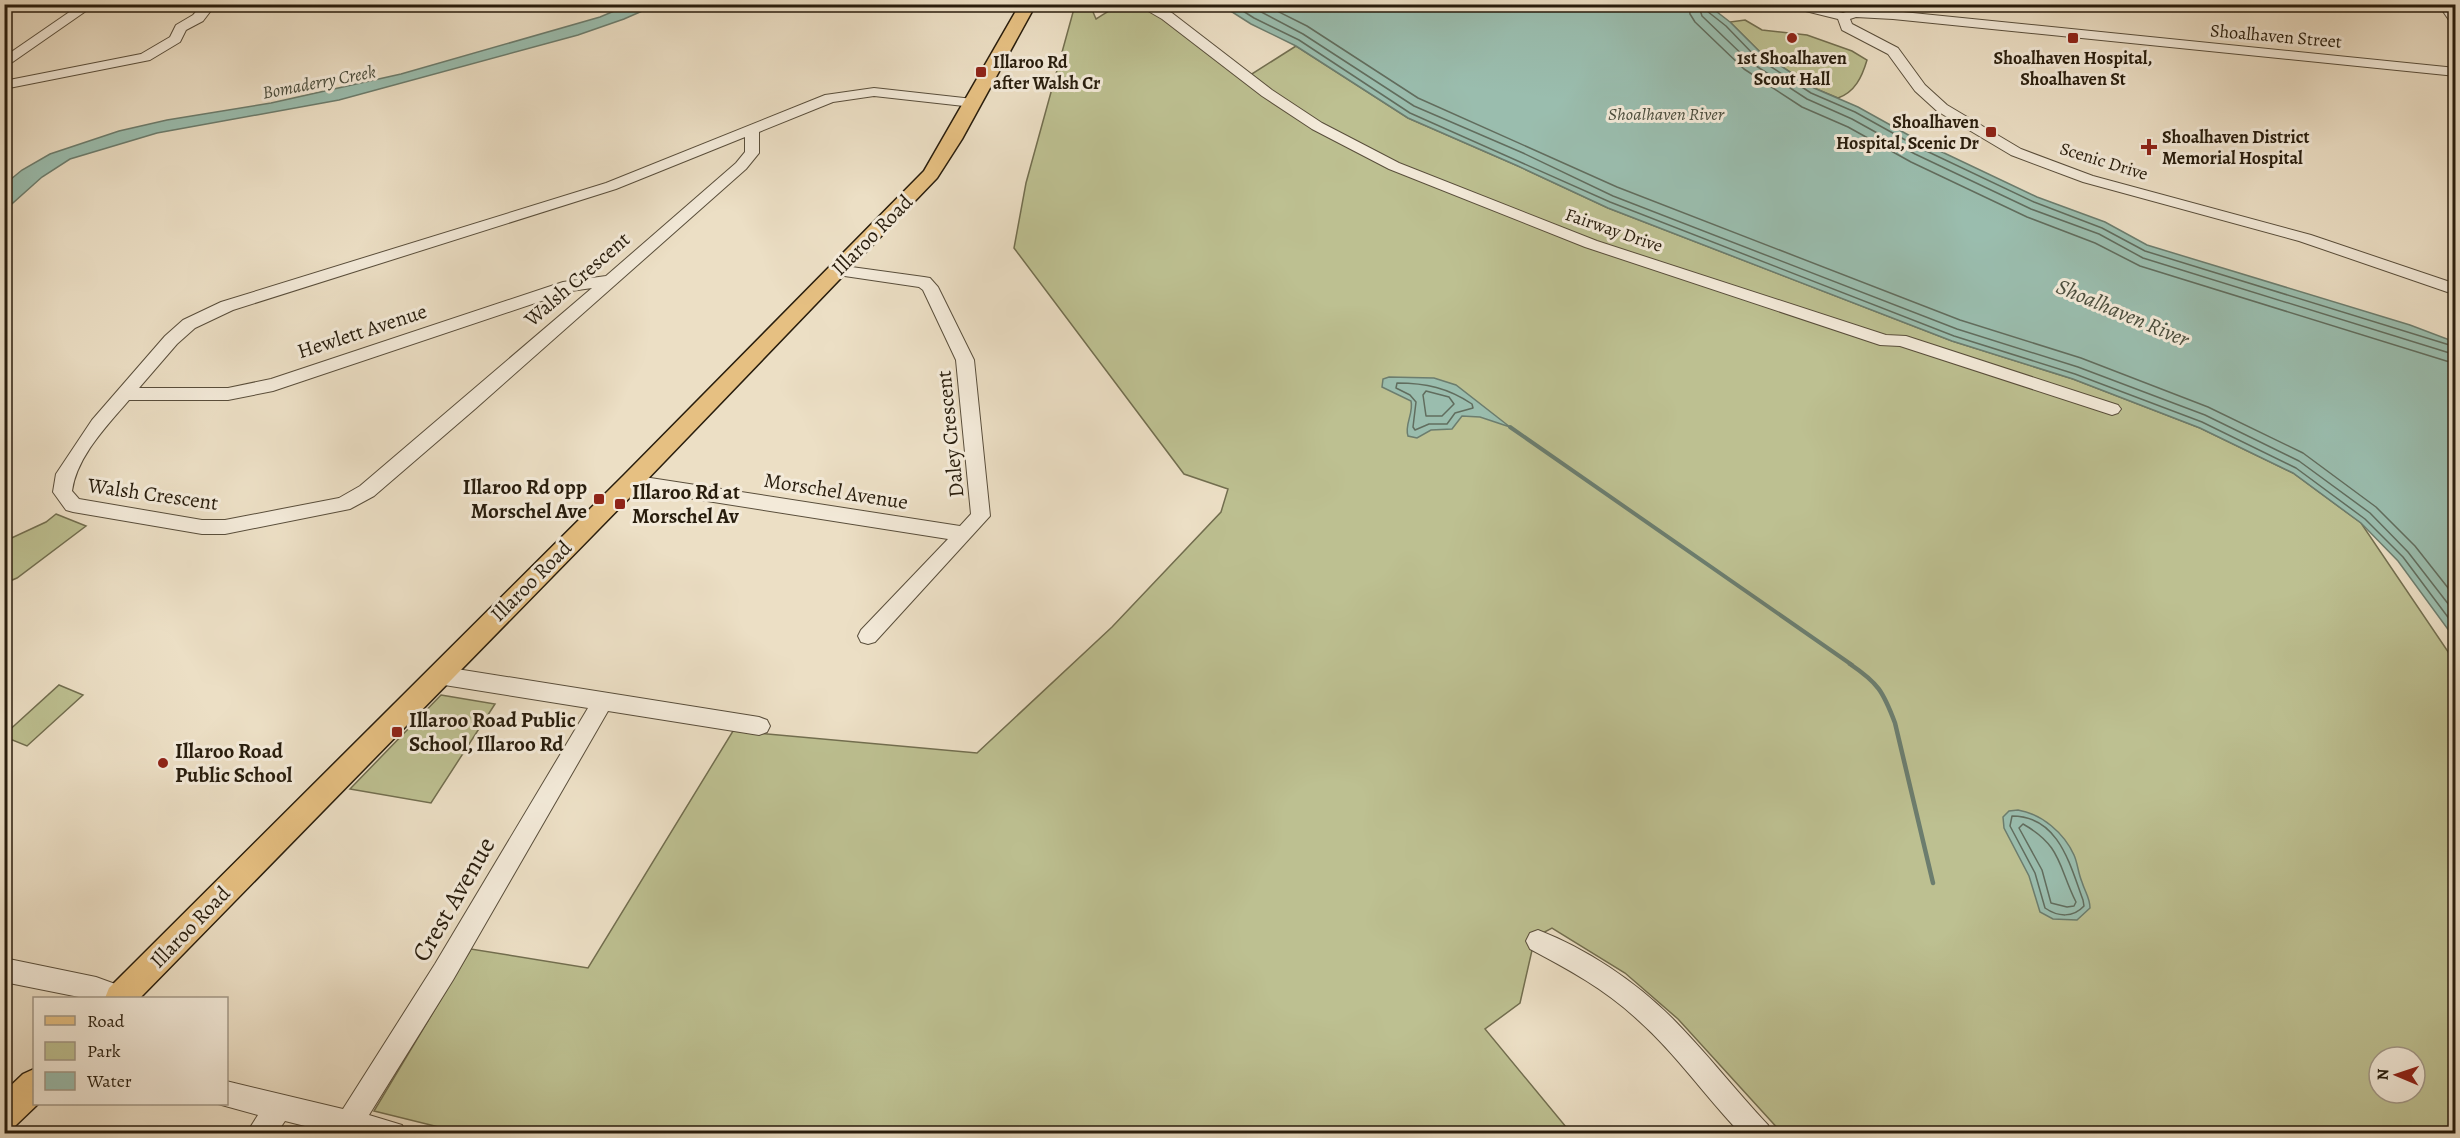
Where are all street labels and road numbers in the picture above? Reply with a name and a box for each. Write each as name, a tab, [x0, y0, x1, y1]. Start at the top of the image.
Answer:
street label: Shoalhaven Street	[2209, 18, 2343, 54]
street label: Scenic Drive	[2057, 136, 2151, 186]
street label: Illaroo Road	[825, 188, 919, 282]
street label: Fairway Drive	[1562, 202, 1666, 258]
street label: Walsh Crescent	[517, 225, 636, 333]
street label: Hewlett Avenue	[294, 297, 430, 365]
street label: Daley Crescent	[929, 369, 971, 499]
street label: Morschel Avenue	[762, 466, 910, 516]
street label: Walsh Crescent	[85, 471, 220, 517]
street label: Illaroo Road	[484, 534, 578, 628]
street label: Crest Avenue	[404, 830, 503, 968]
street label: Illaroo Road	[144, 879, 237, 974]

